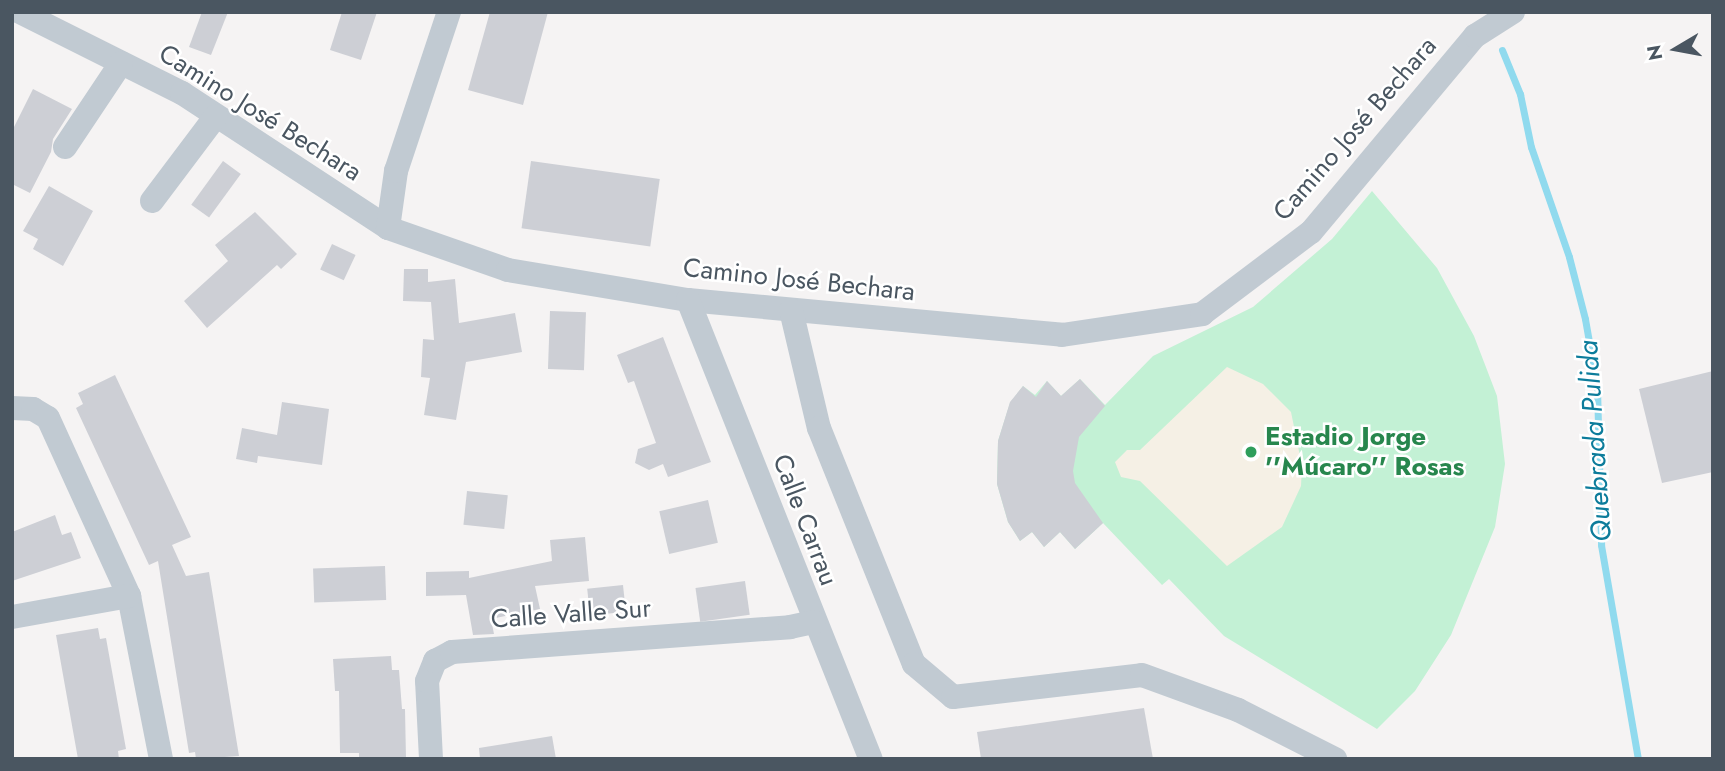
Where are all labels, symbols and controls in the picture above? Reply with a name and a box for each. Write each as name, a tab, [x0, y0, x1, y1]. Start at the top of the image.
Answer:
north arrow	[1641, 14, 1711, 84]
street label: Camino José Bechara	[1267, 31, 1443, 227]
street label: Camino José Bechara	[153, 38, 367, 188]
text: N	[1640, 43, 1669, 63]
street label: Camino José Bechara	[682, 252, 916, 308]
water label: Quebrada Pulida	[1571, 339, 1619, 543]
place label: Estadio Jorge ''Múcaro'' Rosas	[1265, 421, 1464, 482]
marker: Estadio Jorge ''Múcaro'' Rosas	[1243, 444, 1259, 460]
street label: Calle Carrau	[766, 450, 844, 590]
street label: Calle Valle Sur	[490, 593, 652, 635]

